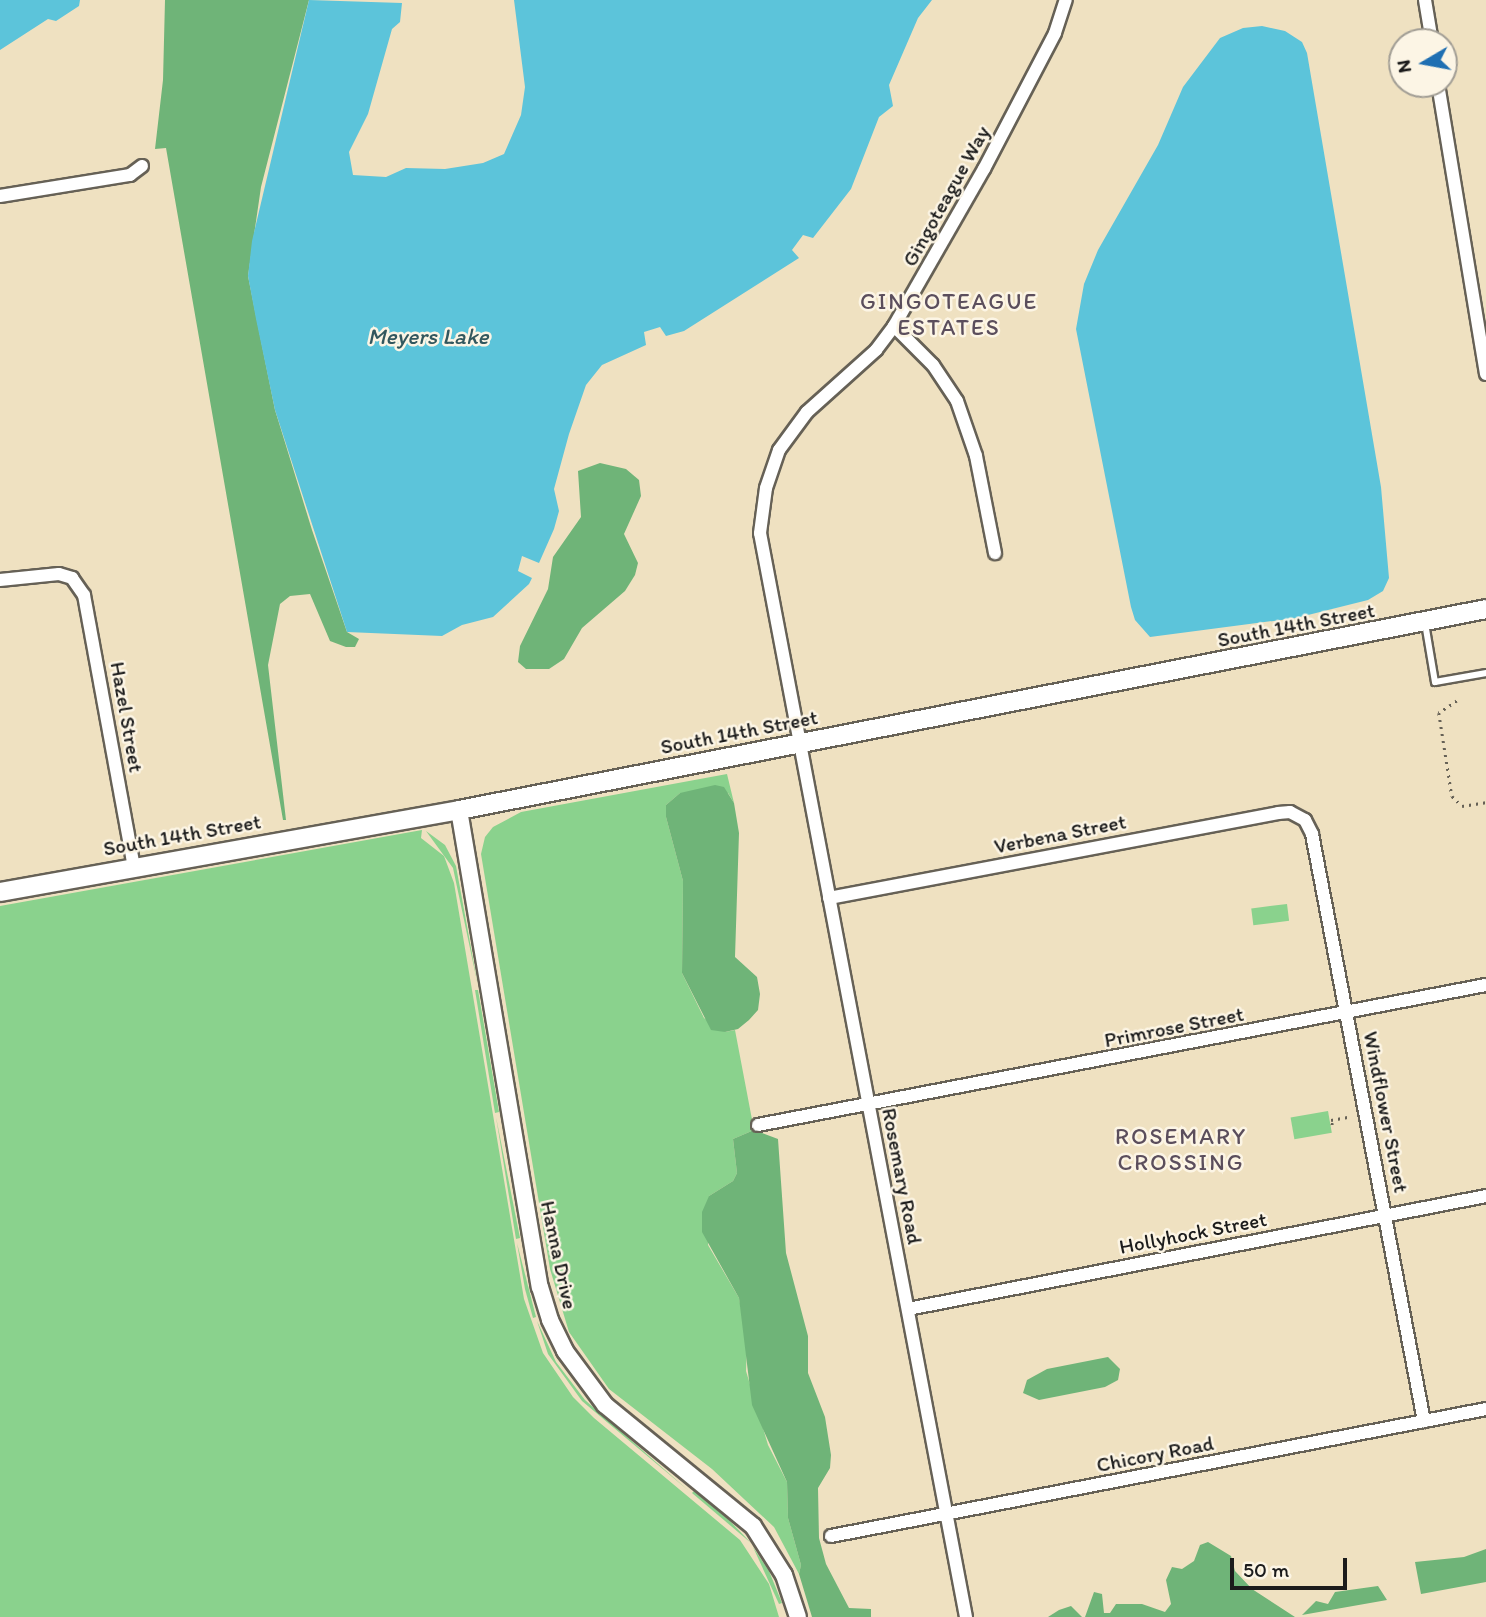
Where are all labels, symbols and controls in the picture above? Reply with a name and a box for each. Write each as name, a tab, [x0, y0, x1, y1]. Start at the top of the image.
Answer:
north arrow	[1388, 28, 1458, 98]
text: N	[1391, 58, 1416, 75]
street label: Gingoteague Way	[897, 121, 995, 271]
district label: GINGOTEAGUE ESTATES	[861, 287, 1037, 341]
water label: Meyers Lake	[367, 322, 489, 350]
street label: South 14th Street	[1216, 598, 1376, 652]
street label: Hazel Street	[105, 660, 149, 774]
street label: South 14th Street	[659, 705, 819, 759]
street label: South 14th Street	[102, 809, 262, 861]
street label: Verbena Street	[992, 809, 1128, 859]
street label: Primrose Street	[1102, 1001, 1246, 1053]
street label: Windflower Street	[1358, 1029, 1414, 1195]
street label: Rosemary Road	[876, 1106, 928, 1246]
district label: ROSEMARY CROSSING	[1116, 1122, 1246, 1176]
street label: Hanna Drive	[535, 1198, 583, 1312]
street label: Hollyhock Street	[1117, 1206, 1269, 1260]
street label: Chicory Road	[1094, 1430, 1216, 1478]
scale bar	[1234, 1544, 1351, 1588]
text: 50 m	[1243, 1557, 1289, 1582]

